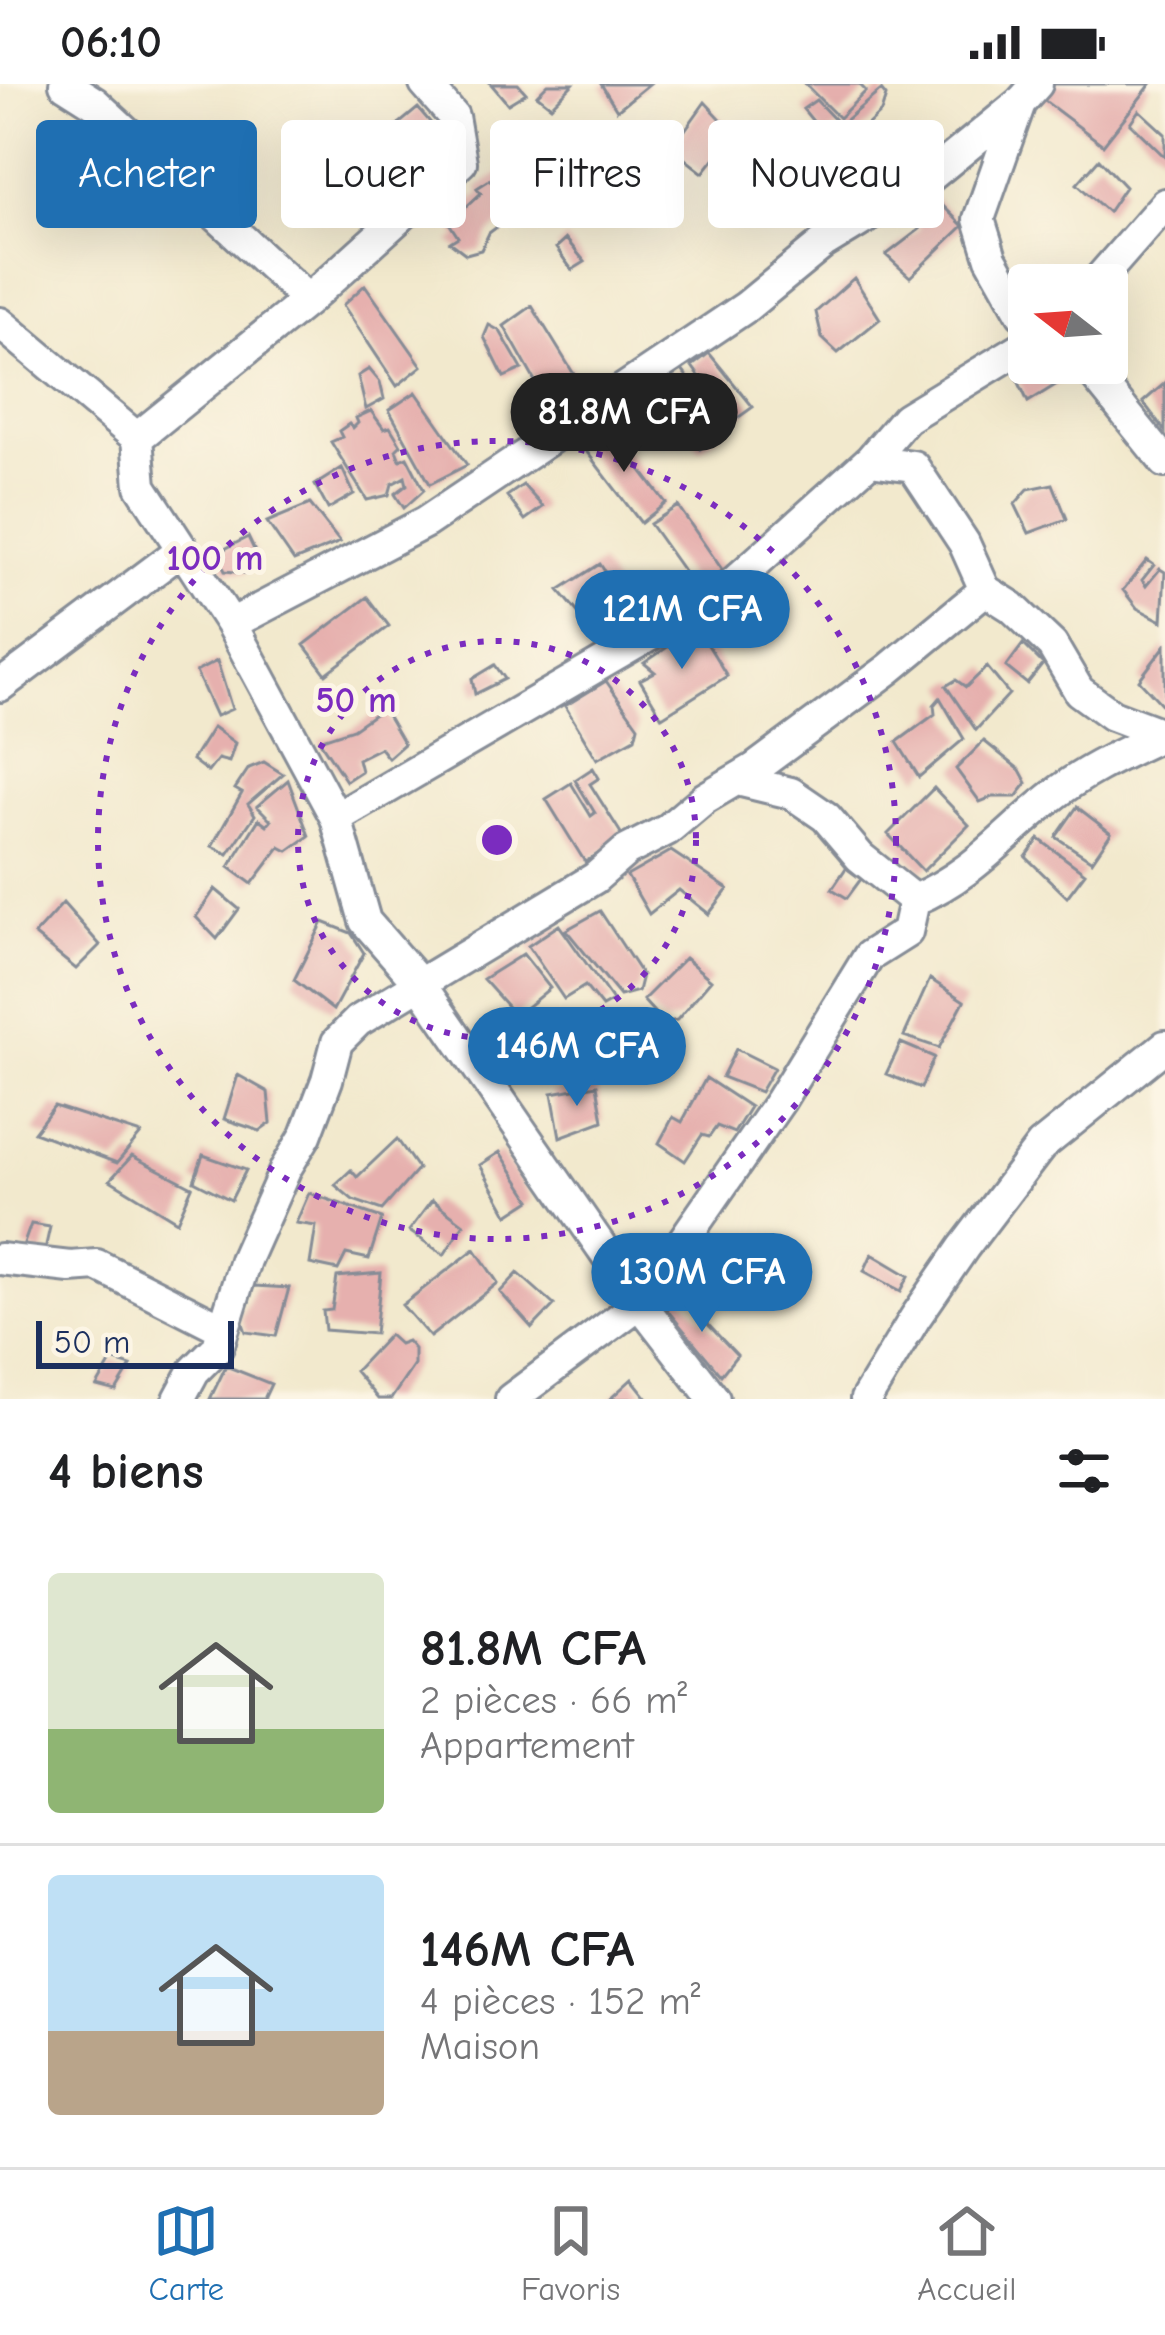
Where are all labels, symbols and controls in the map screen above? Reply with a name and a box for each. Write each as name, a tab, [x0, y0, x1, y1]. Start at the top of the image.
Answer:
text: 06:10	[60, 16, 162, 68]
chip: Acheter	[36, 120, 257, 228]
chip: Louer	[281, 120, 466, 228]
chip: Filtres	[490, 120, 684, 228]
chip: Nouveau	[708, 120, 944, 228]
north arrow	[1008, 264, 1128, 384]
map controls	[1008, 264, 1128, 384]
pin: 81.8M CFA	[487, 373, 761, 475]
text: 81.8M CFA	[538, 389, 710, 434]
text: 100 m	[167, 538, 263, 579]
pin: 121M CFA	[558, 570, 806, 672]
text: 121M CFA	[602, 586, 762, 631]
text: 50 m	[315, 680, 397, 721]
centre of rings	[476, 819, 518, 861]
pin: 146M CFA	[453, 1007, 701, 1109]
text: 146M CFA	[495, 1023, 659, 1068]
pin: 130M CFA	[578, 1233, 826, 1335]
text: 130M CFA	[618, 1249, 786, 1294]
scale bar	[36, 1315, 234, 1368]
text: 50 m	[54, 1323, 130, 1361]
icon: filters	[1051, 1438, 1117, 1504]
text: 4 biens	[48, 1442, 204, 1501]
text: 81.8M CFA	[420, 1619, 646, 1678]
icon: home	[144, 1621, 288, 1765]
text: 2 pièces · 66 m²	[420, 1678, 687, 1723]
text: Appartement	[420, 1723, 634, 1768]
text: 146M CFA	[420, 1920, 635, 1979]
icon: home	[144, 1923, 288, 2067]
text: 4 pièces · 152 m²	[420, 1979, 700, 2024]
text: Maison	[420, 2024, 540, 2069]
tab: Carte	[149, 2198, 224, 2308]
tab: Favoris	[521, 2198, 620, 2308]
tab: Accueil	[917, 2198, 1016, 2308]

